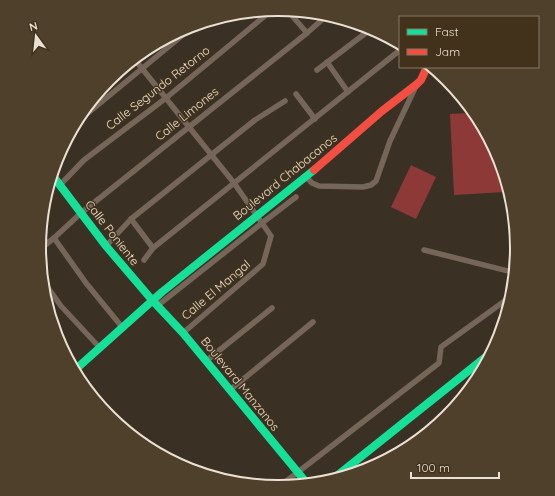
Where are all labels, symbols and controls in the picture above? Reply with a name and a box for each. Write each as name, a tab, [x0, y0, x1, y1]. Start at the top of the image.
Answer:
north arrow	[16, 16, 56, 56]
legend	[399, 16, 539, 68]
text: N	[28, 19, 39, 34]
text: Fast	[435, 24, 459, 39]
street label: Calle Segundo Retorno	[103, 42, 213, 133]
text: Jam	[435, 44, 460, 59]
street label: Calle Limones	[152, 83, 222, 144]
street label: Boulevard Chabacanos	[230, 130, 340, 223]
street label: Calle Poniente	[82, 197, 143, 269]
street label: Calle El Mangal	[178, 257, 253, 323]
street label: Boulevard Manzanos	[198, 334, 283, 434]
scale bar	[411, 454, 499, 480]
text: 100 m	[417, 460, 450, 475]

